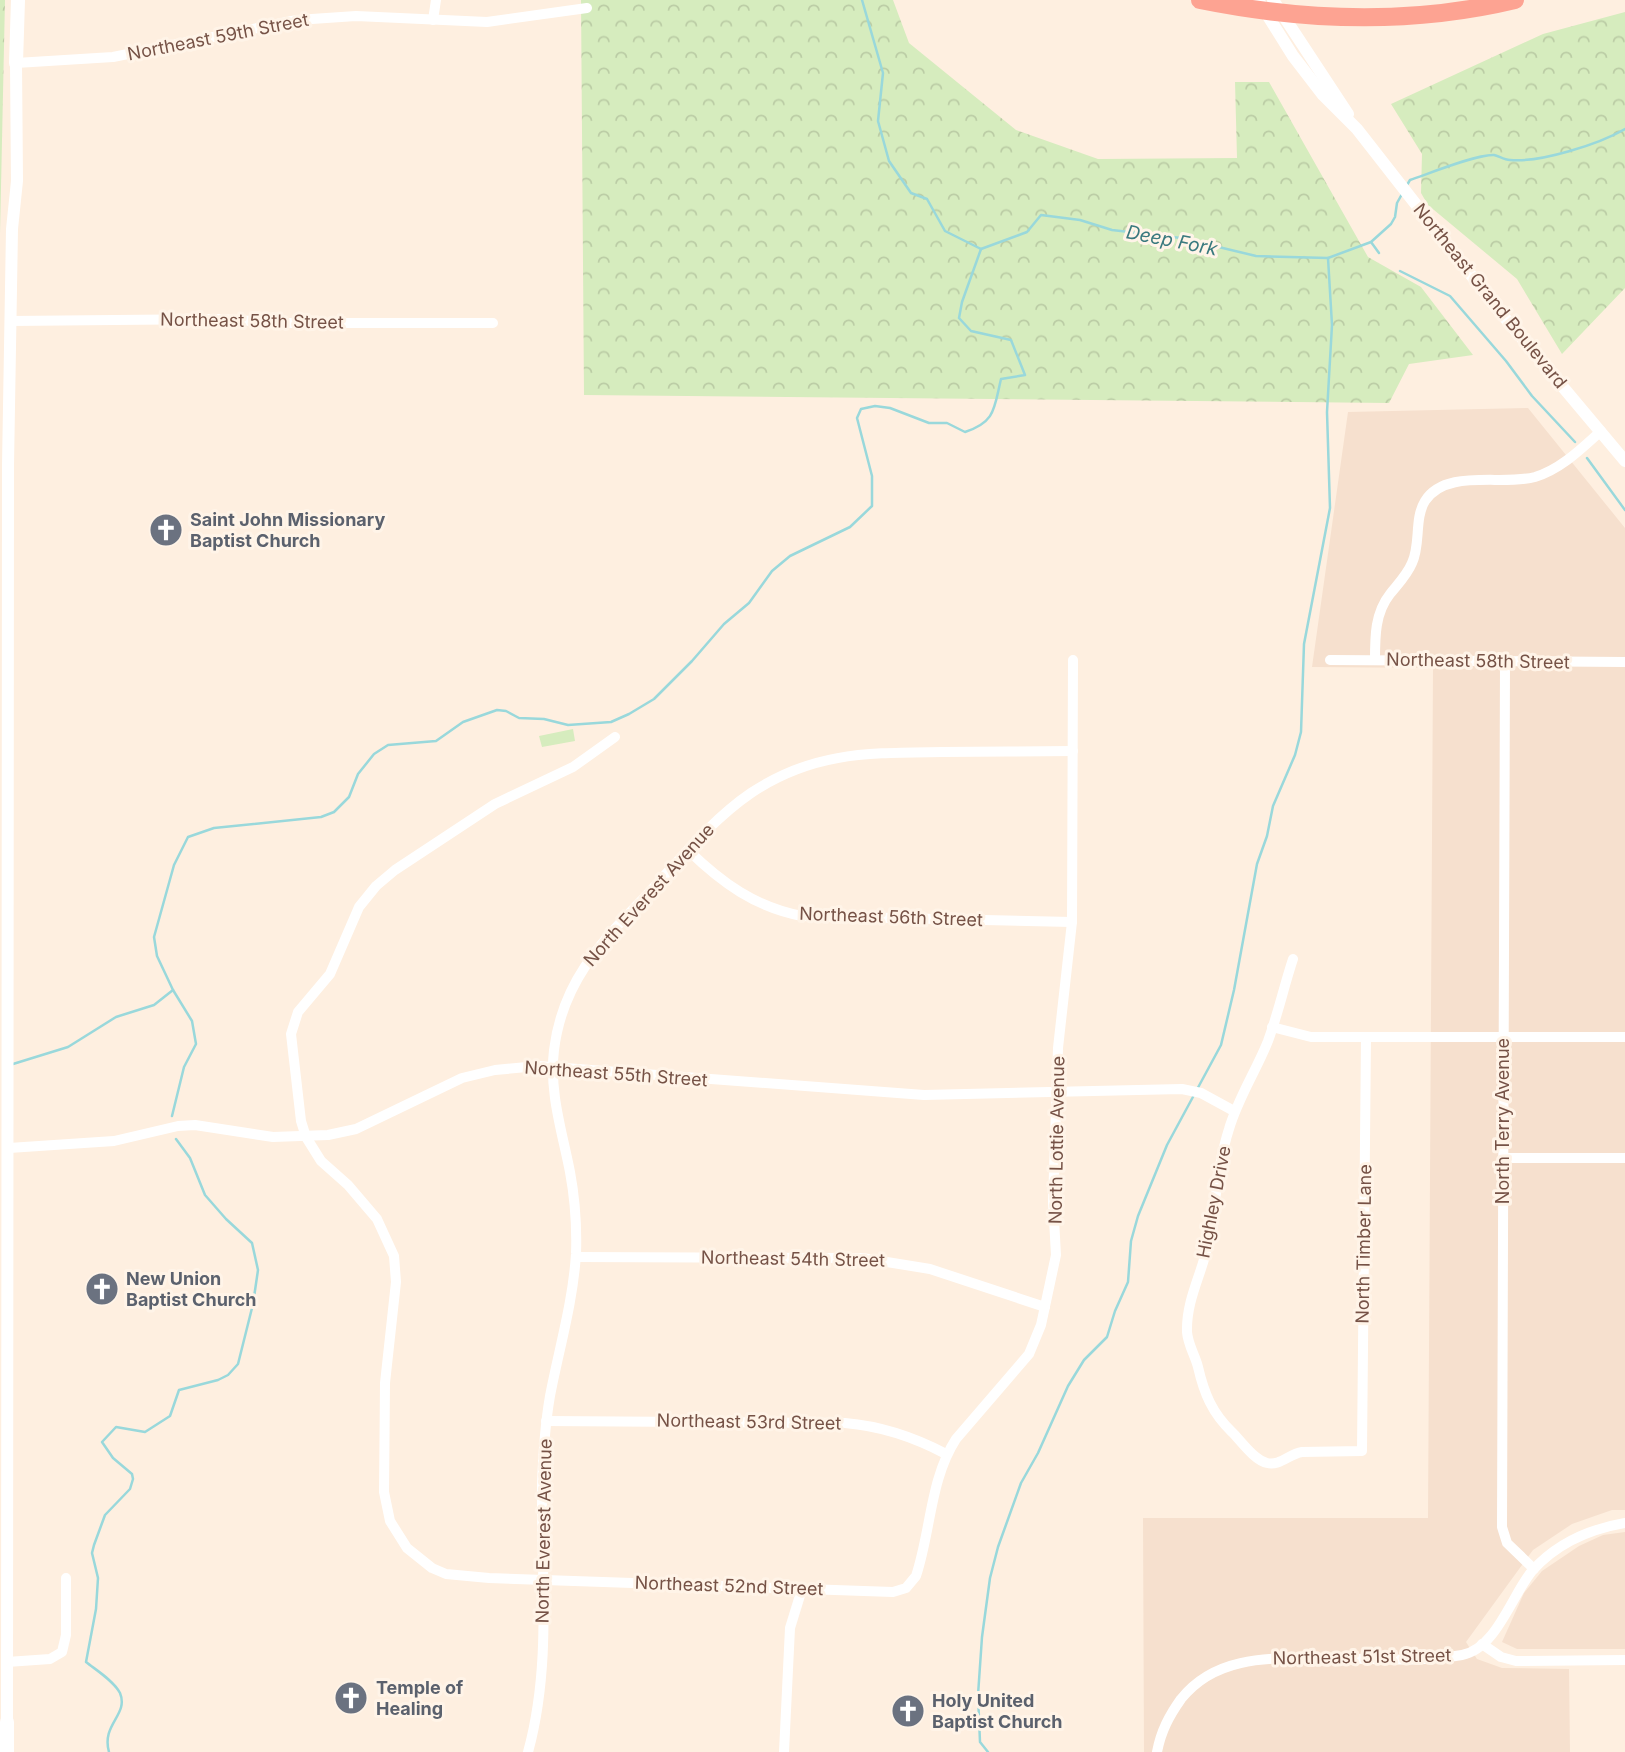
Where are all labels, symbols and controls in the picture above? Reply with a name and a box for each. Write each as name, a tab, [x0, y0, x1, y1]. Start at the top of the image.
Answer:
street label: Northeast 59th Street	[126, 9, 310, 64]
street label: Northeast Grand Boulevard	[1409, 199, 1571, 392]
water label: Deep Fork	[1124, 220, 1220, 261]
street label: Northeast 58th Street	[160, 308, 344, 333]
place label: Saint John Missionary Baptist Church	[190, 509, 385, 551]
church icon: Saint John Missionary Baptist Church	[147, 511, 185, 549]
street label: Northeast 58th Street	[1386, 648, 1570, 673]
street label: North Everest Avenue	[579, 819, 718, 970]
street label: Northeast 56th Street	[799, 903, 983, 930]
street label: North Terry Avenue	[1492, 1038, 1513, 1204]
street label: North Lottie Avenue	[1045, 1056, 1068, 1224]
street label: Northeast 55th Street	[524, 1057, 708, 1090]
street label: Highley Drive	[1192, 1144, 1235, 1260]
street label: North Timber Lane	[1352, 1164, 1375, 1324]
street label: Northeast 54th Street	[701, 1246, 885, 1271]
place label: New Union Baptist Church	[126, 1268, 257, 1310]
church icon: New Union Baptist Church	[83, 1270, 121, 1308]
street label: Northeast 53rd Street	[657, 1409, 842, 1434]
street label: North Everest Avenue	[531, 1438, 556, 1624]
street label: Northeast 52nd Street	[634, 1572, 824, 1599]
street label: Northeast 51st Street	[1272, 1644, 1452, 1669]
place label: Temple of Healing	[376, 1677, 463, 1719]
church icon: Temple of Healing	[332, 1679, 370, 1717]
place label: Holy United Baptist Church	[932, 1690, 1063, 1732]
church icon: Holy United Baptist Church	[889, 1692, 927, 1730]

